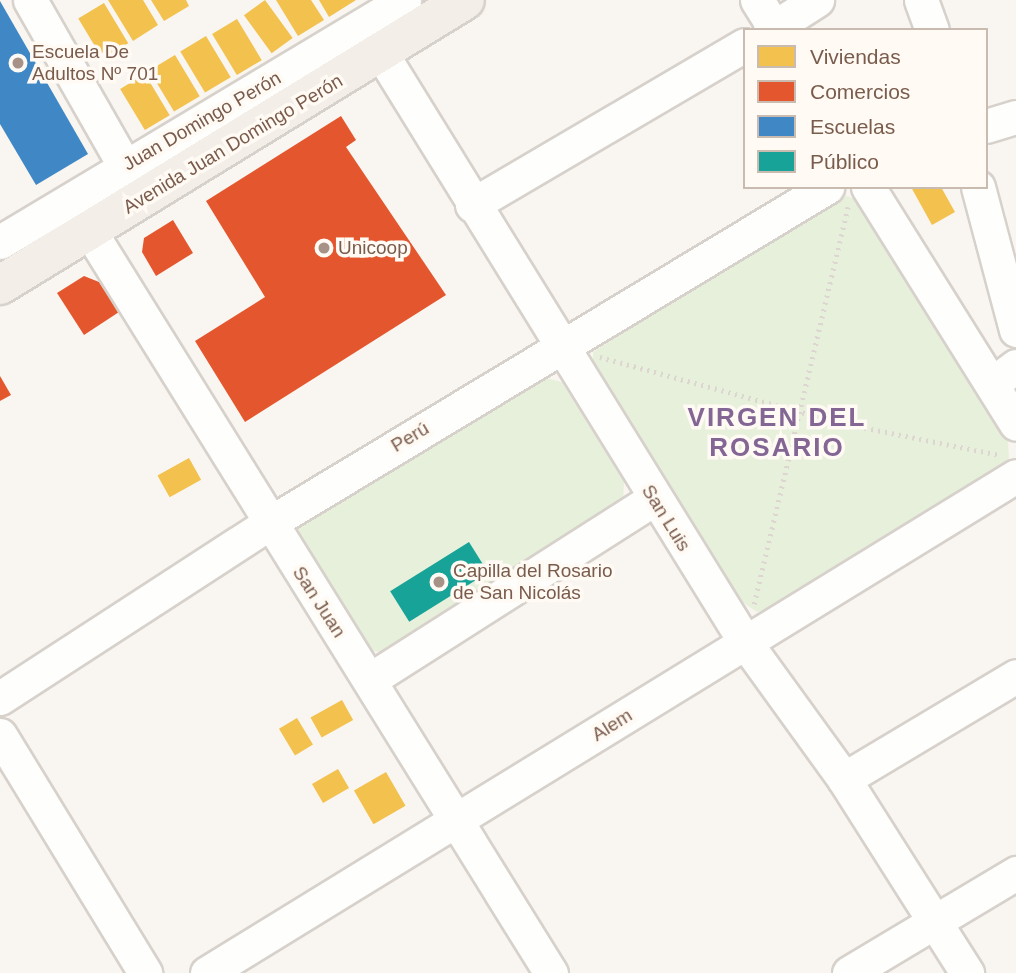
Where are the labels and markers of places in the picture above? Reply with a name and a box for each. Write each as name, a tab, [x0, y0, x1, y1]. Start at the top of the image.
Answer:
place label: Escuela De Adultos Nº 701	[32, 41, 158, 85]
marker: Escuela De Adultos Nº 701	[10, 55, 26, 71]
place label: Unicoop	[338, 237, 408, 259]
marker: Unicoop	[316, 240, 332, 256]
place label: Capilla del Rosario de San Nicolás	[453, 560, 612, 604]
marker: Capilla del Rosario de San Nicolás	[431, 574, 447, 590]

